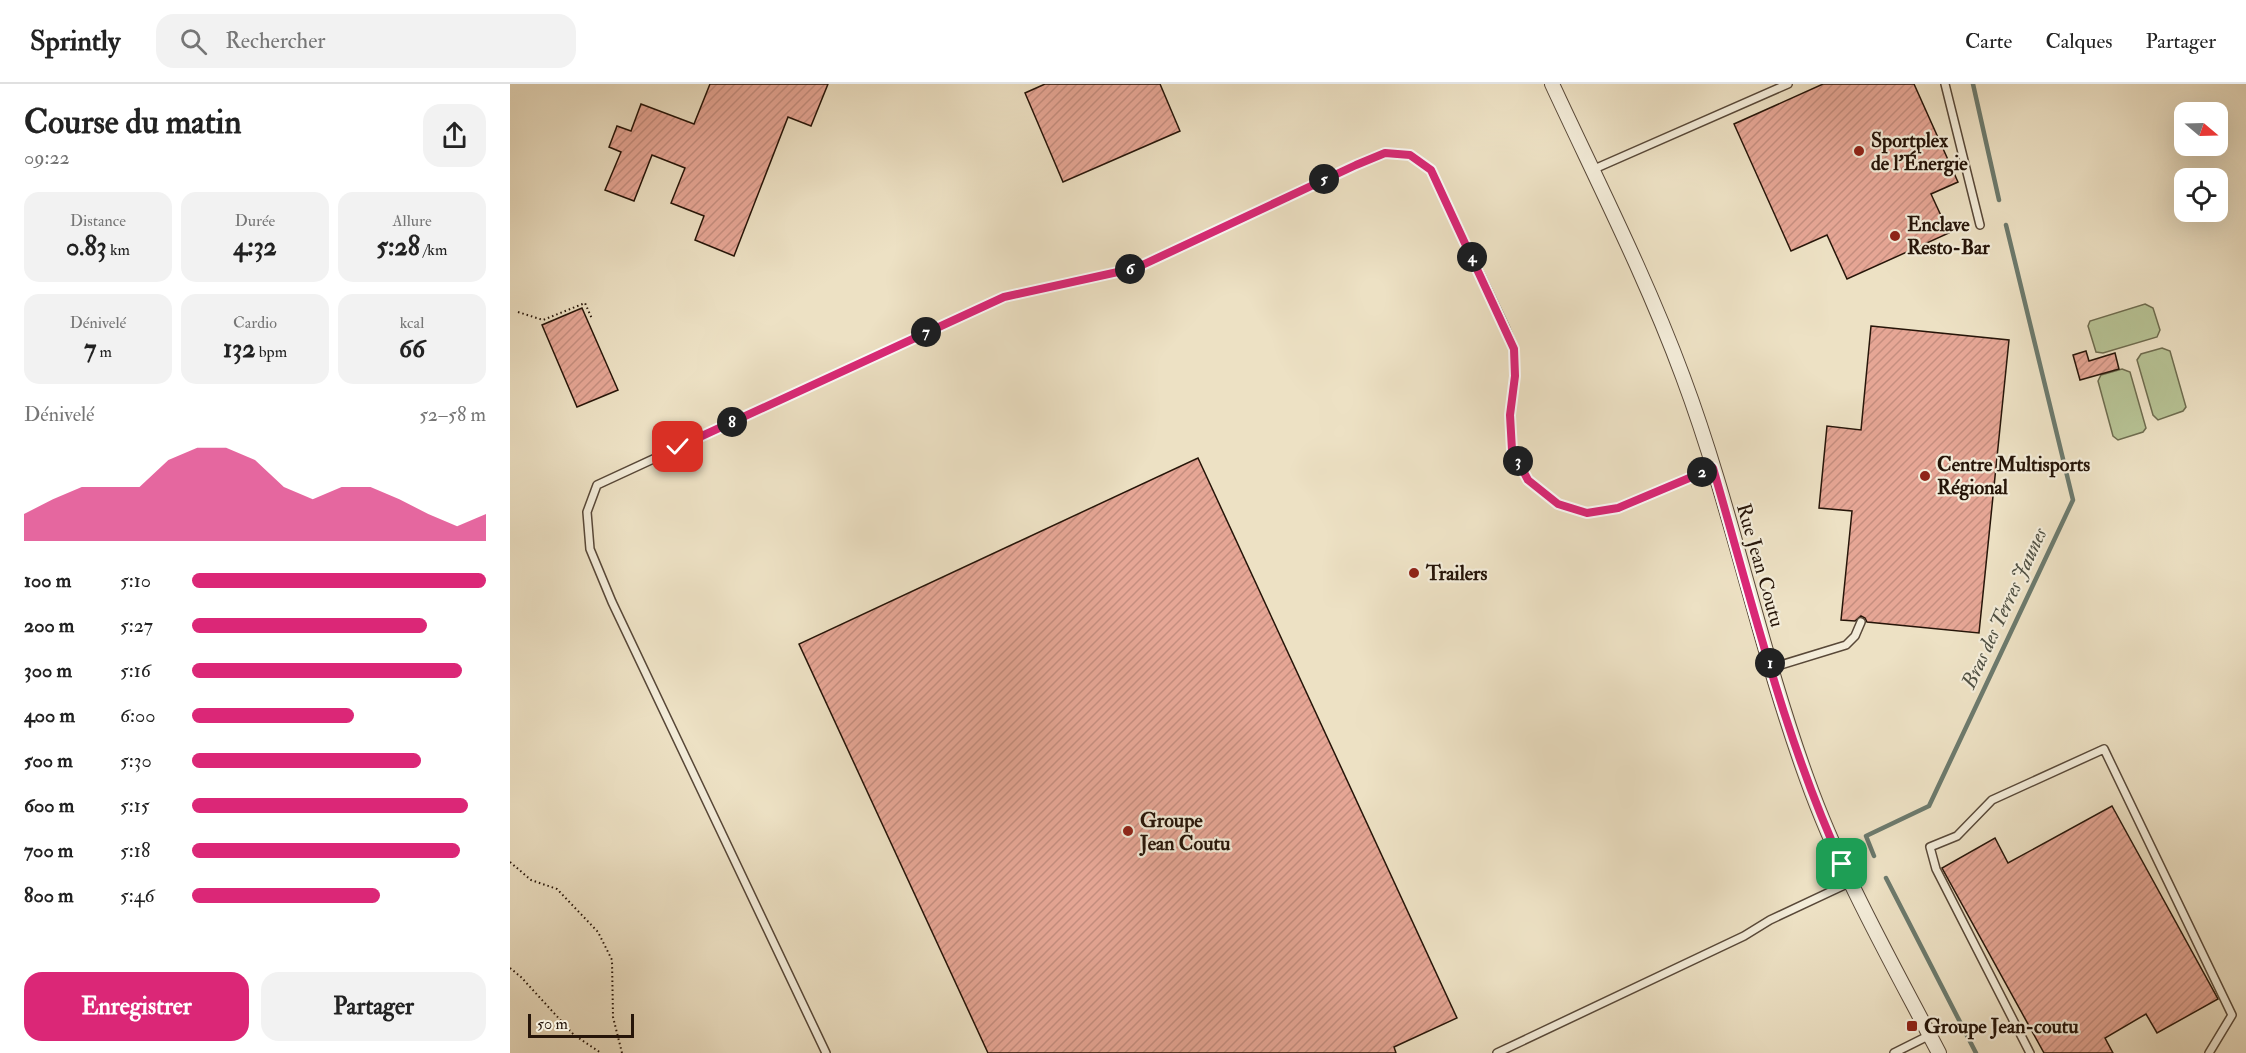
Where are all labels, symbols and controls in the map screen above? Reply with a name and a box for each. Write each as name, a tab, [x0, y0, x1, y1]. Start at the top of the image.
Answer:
search box	[156, 14, 576, 68]
text: Sprintly	[30, 24, 120, 59]
icon: search	[177, 25, 210, 58]
text: Rechercher	[225, 27, 326, 55]
text: Carte	[1965, 28, 2012, 55]
text: Calques	[2045, 28, 2112, 55]
text: Partager	[2145, 28, 2216, 55]
text: Course du matin	[24, 102, 241, 143]
north arrow	[2174, 102, 2228, 156]
map controls	[2174, 102, 2228, 222]
button: share	[423, 104, 486, 167]
place label: Sportplex de l'Énergie	[1871, 128, 1968, 177]
marker: Sportplex de l'Énergie	[1852, 144, 1866, 158]
text: 09:22	[24, 145, 70, 170]
pin: 5	[1309, 164, 1339, 194]
button: locate	[2174, 168, 2228, 222]
text: 5	[1320, 169, 1328, 189]
text: Distance	[70, 211, 126, 231]
text: Durée	[235, 211, 275, 231]
text: Allure	[392, 211, 432, 231]
place label: Enclave Resto-Bar	[1907, 212, 1990, 260]
marker: Enclave Resto-Bar	[1888, 229, 1902, 243]
text: 0.83	[66, 231, 107, 263]
text: 4:32	[233, 231, 277, 263]
text: 5:28	[377, 231, 420, 263]
text: km	[107, 240, 130, 260]
text: /km	[420, 240, 447, 260]
pin: 4	[1457, 242, 1487, 272]
text: 4	[1468, 247, 1476, 267]
pin: 6	[1115, 254, 1145, 284]
text: 6	[1126, 259, 1134, 279]
text: Dénivelé	[70, 313, 126, 333]
text: Cardio	[233, 313, 277, 333]
text: kcal	[400, 313, 424, 333]
pin: 7	[911, 317, 941, 347]
text: 7	[922, 322, 930, 342]
text: 7	[84, 333, 96, 365]
text: 132	[223, 333, 255, 365]
text: 66	[399, 333, 425, 365]
text: m	[96, 342, 112, 362]
text: bpm	[255, 342, 287, 362]
text: Dénivelé	[24, 402, 94, 427]
text: 52–58 m	[419, 402, 486, 427]
pin: 8	[717, 407, 747, 437]
text: 8	[728, 412, 736, 432]
pin	[652, 421, 703, 472]
icon: check	[661, 430, 694, 463]
pin: 3	[1503, 446, 1533, 476]
text: 3	[1515, 451, 1521, 471]
place label: Centre Multisports Régional	[1937, 452, 2090, 501]
pin: 2	[1687, 457, 1717, 487]
text: 2	[1698, 462, 1706, 482]
marker: Centre Multisports Régional	[1918, 469, 1932, 483]
street label: Rue Jean Coutu	[1731, 501, 1790, 630]
water label: Bras des Terres Jaunes	[1955, 522, 2054, 694]
place label: Trailers	[1425, 561, 1488, 586]
marker: Trailers	[1407, 566, 1421, 580]
text: 100 m	[24, 568, 71, 593]
text: 5:10	[120, 568, 151, 593]
text: 200 m	[24, 613, 74, 638]
text: 5:27	[120, 613, 153, 638]
pin: 1	[1755, 648, 1785, 678]
text: 1	[1767, 653, 1773, 673]
text: 300 m	[24, 658, 72, 683]
text: 5:16	[120, 658, 151, 683]
text: 400 m	[24, 703, 75, 728]
text: 6:00	[120, 703, 156, 728]
text: 500 m	[24, 748, 73, 773]
text: 5:30	[120, 748, 152, 773]
text: 600 m	[24, 793, 74, 818]
text: 5:15	[120, 793, 150, 818]
place label: Groupe Jean Coutu	[1139, 808, 1231, 856]
marker: Groupe Jean Coutu	[1121, 824, 1135, 838]
text: 700 m	[24, 838, 73, 863]
text: 5:18	[120, 838, 150, 863]
pin	[1816, 838, 1867, 889]
icon: arrive	[1825, 847, 1858, 880]
text: 800 m	[24, 883, 74, 908]
text: 5:46	[120, 883, 155, 908]
button: Enregistrer	[24, 972, 249, 1041]
button: Partager	[261, 972, 486, 1041]
scale bar	[528, 1011, 634, 1038]
text: 50 m	[537, 1014, 568, 1034]
place label: Groupe Jean-coutu	[1924, 1014, 2079, 1040]
marker: Groupe Jean-coutu	[1905, 1019, 1919, 1033]

